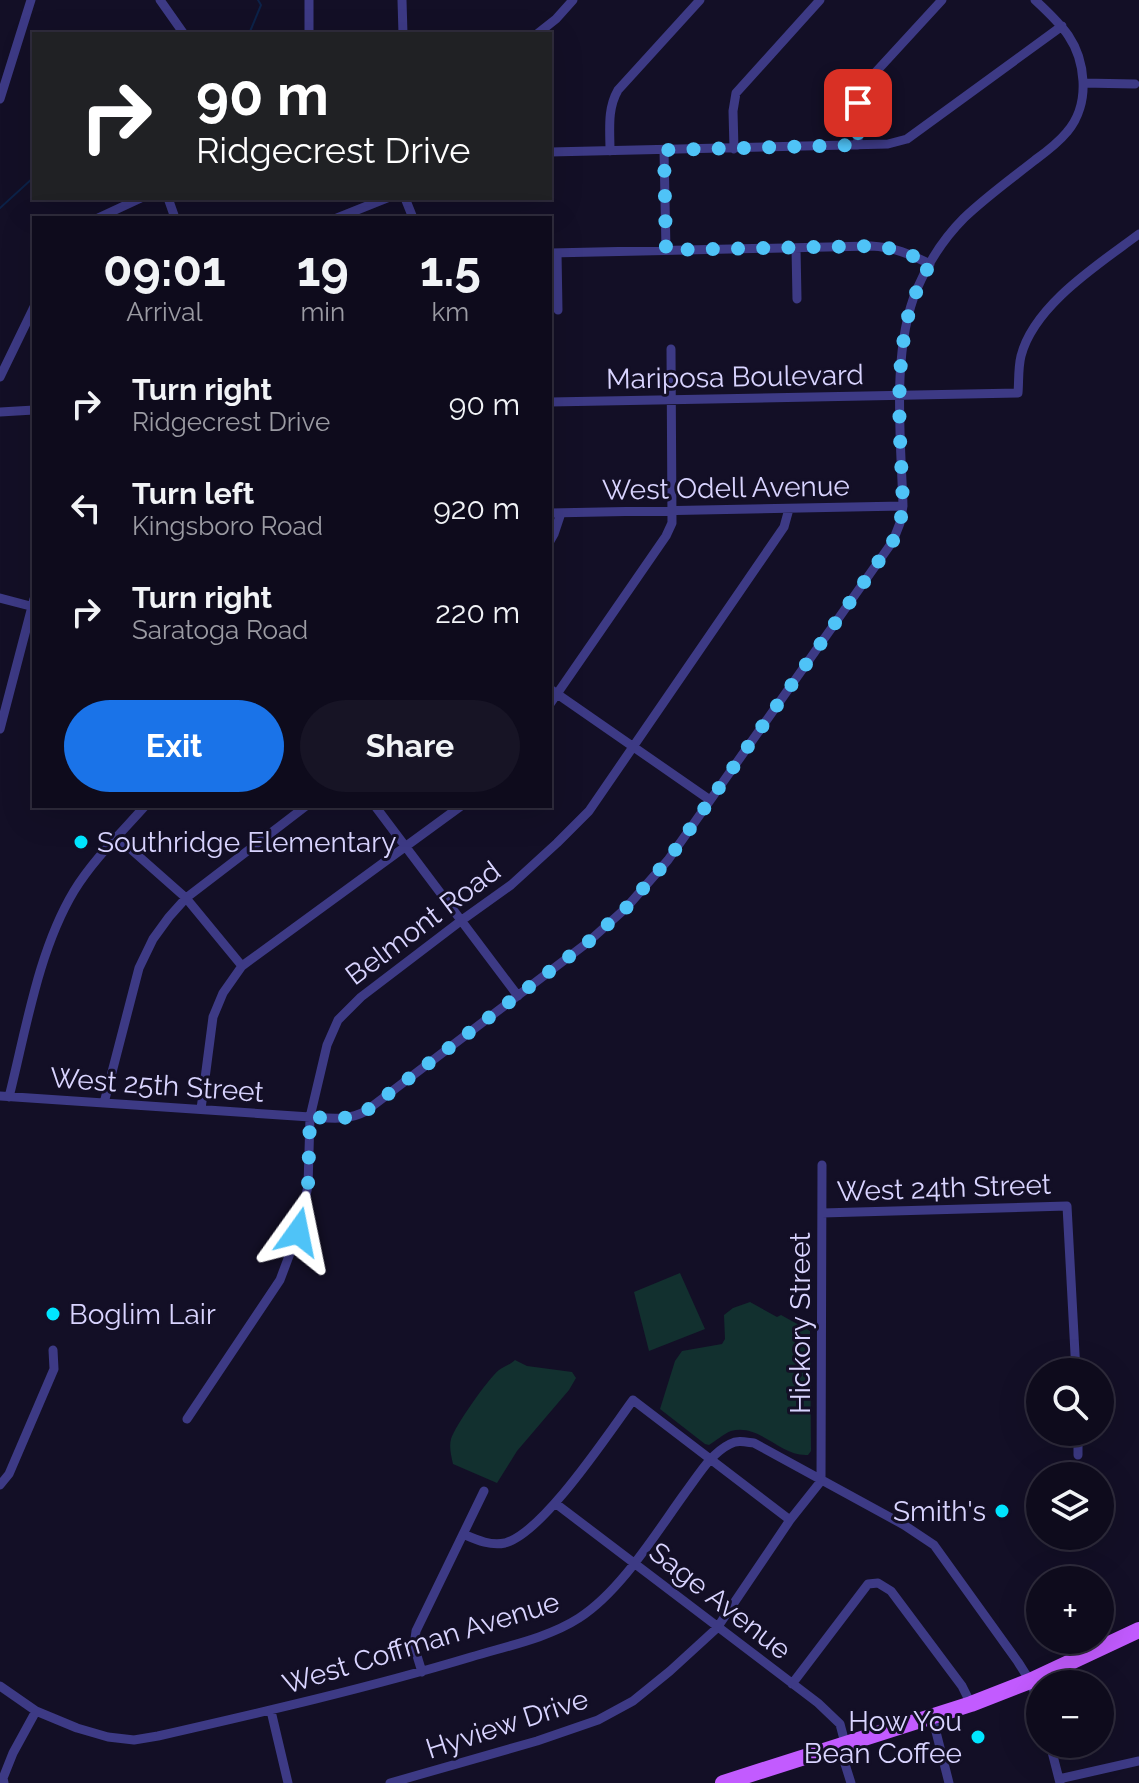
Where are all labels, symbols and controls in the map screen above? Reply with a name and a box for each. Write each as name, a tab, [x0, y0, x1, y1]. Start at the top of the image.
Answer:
text: 90 m	[196, 62, 329, 128]
icon: right	[64, 64, 168, 168]
pin	[824, 69, 892, 137]
icon: arrive	[836, 81, 880, 125]
text: Ridgecrest Drive	[196, 129, 470, 171]
text: 09:01	[103, 241, 226, 297]
text: 19	[297, 241, 349, 297]
text: 1.5	[420, 241, 481, 297]
text: Arrival	[126, 297, 203, 327]
text: min	[300, 297, 345, 327]
text: km	[432, 297, 469, 327]
street label: Mariposa Boulevard	[606, 358, 864, 396]
text: Turn right	[132, 372, 272, 407]
icon: right	[64, 382, 108, 426]
text: 90 m	[449, 387, 520, 422]
text: Ridgecrest Drive	[132, 407, 330, 437]
street label: West Odell Avenue	[602, 469, 850, 507]
text: Turn left	[132, 476, 254, 511]
icon: left	[64, 486, 108, 530]
text: 920 m	[433, 491, 520, 526]
text: Kingsboro Road	[132, 511, 323, 541]
text: Turn right	[132, 580, 272, 615]
icon: right	[64, 590, 108, 634]
text: 220 m	[435, 595, 520, 630]
text: Saratoga Road	[132, 615, 308, 645]
button: Exit	[64, 700, 284, 792]
button: Share	[300, 700, 520, 792]
place label: Southridge Elementary	[97, 826, 396, 859]
marker: Southridge Elementary	[72, 833, 90, 851]
street label: Belmont Road	[339, 854, 507, 992]
street label: West 25th Street	[49, 1061, 266, 1109]
street label: West 24th Street	[836, 1168, 1052, 1208]
position arrow	[256, 1190, 340, 1274]
street label: Hickory Street	[784, 1231, 817, 1414]
place label: Boglim Lair	[69, 1298, 216, 1331]
marker: Boglim Lair	[44, 1305, 62, 1323]
map controls	[1026, 1358, 1114, 1758]
button: search	[1026, 1358, 1114, 1446]
button: layers	[1026, 1462, 1114, 1550]
place label: Smith's	[893, 1495, 986, 1528]
marker: Smith's	[993, 1502, 1011, 1520]
street label: Sage Avenue	[643, 1536, 797, 1666]
button: +	[1026, 1566, 1114, 1654]
street label: West Coffman Avenue	[279, 1585, 563, 1701]
button: −	[1026, 1670, 1114, 1758]
street label: Hyview Drive	[422, 1682, 592, 1766]
place label: How You Bean Coffee	[804, 1705, 962, 1770]
marker: How You Bean Coffee	[969, 1728, 987, 1746]

